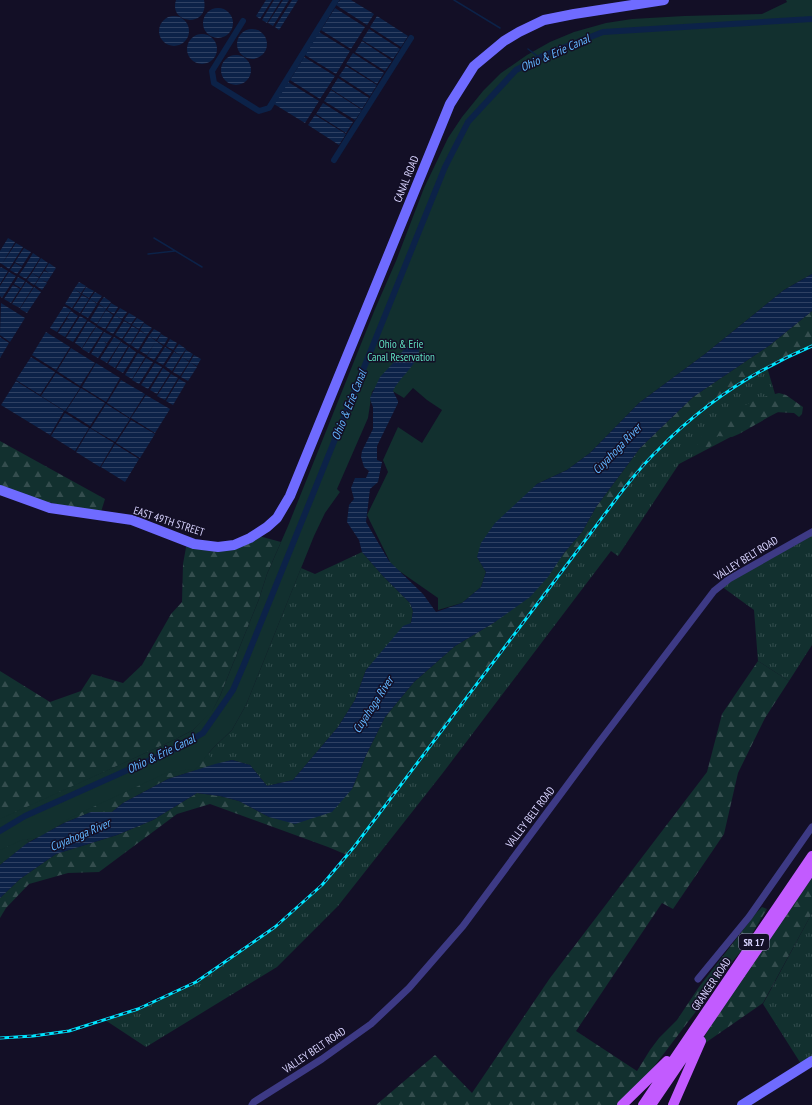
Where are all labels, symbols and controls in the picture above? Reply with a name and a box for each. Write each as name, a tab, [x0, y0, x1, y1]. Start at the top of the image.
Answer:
water label: Ohio & Erie Canal	[518, 30, 593, 74]
street label: CANAL ROAD	[390, 153, 422, 205]
park label: Ohio & Erie Canal Reservation	[367, 337, 435, 364]
water label: Ohio & Erie Canal	[328, 367, 370, 442]
water label: Cuyahoga River	[589, 419, 645, 477]
street label: EAST 49TH STREET	[132, 503, 206, 539]
street label: VALLEY BELT ROAD	[711, 533, 781, 584]
water label: Cuyahoga River	[349, 672, 397, 736]
water label: Ohio & Erie Canal	[124, 730, 198, 777]
street label: VALLEY BELT ROAD	[502, 784, 558, 851]
water label: Cuyahoga River	[47, 814, 114, 854]
road number: SR 17	[739, 934, 769, 950]
street label: GRANGER ROAD	[688, 955, 734, 1013]
street label: VALLEY BELT ROAD	[279, 1024, 348, 1077]

